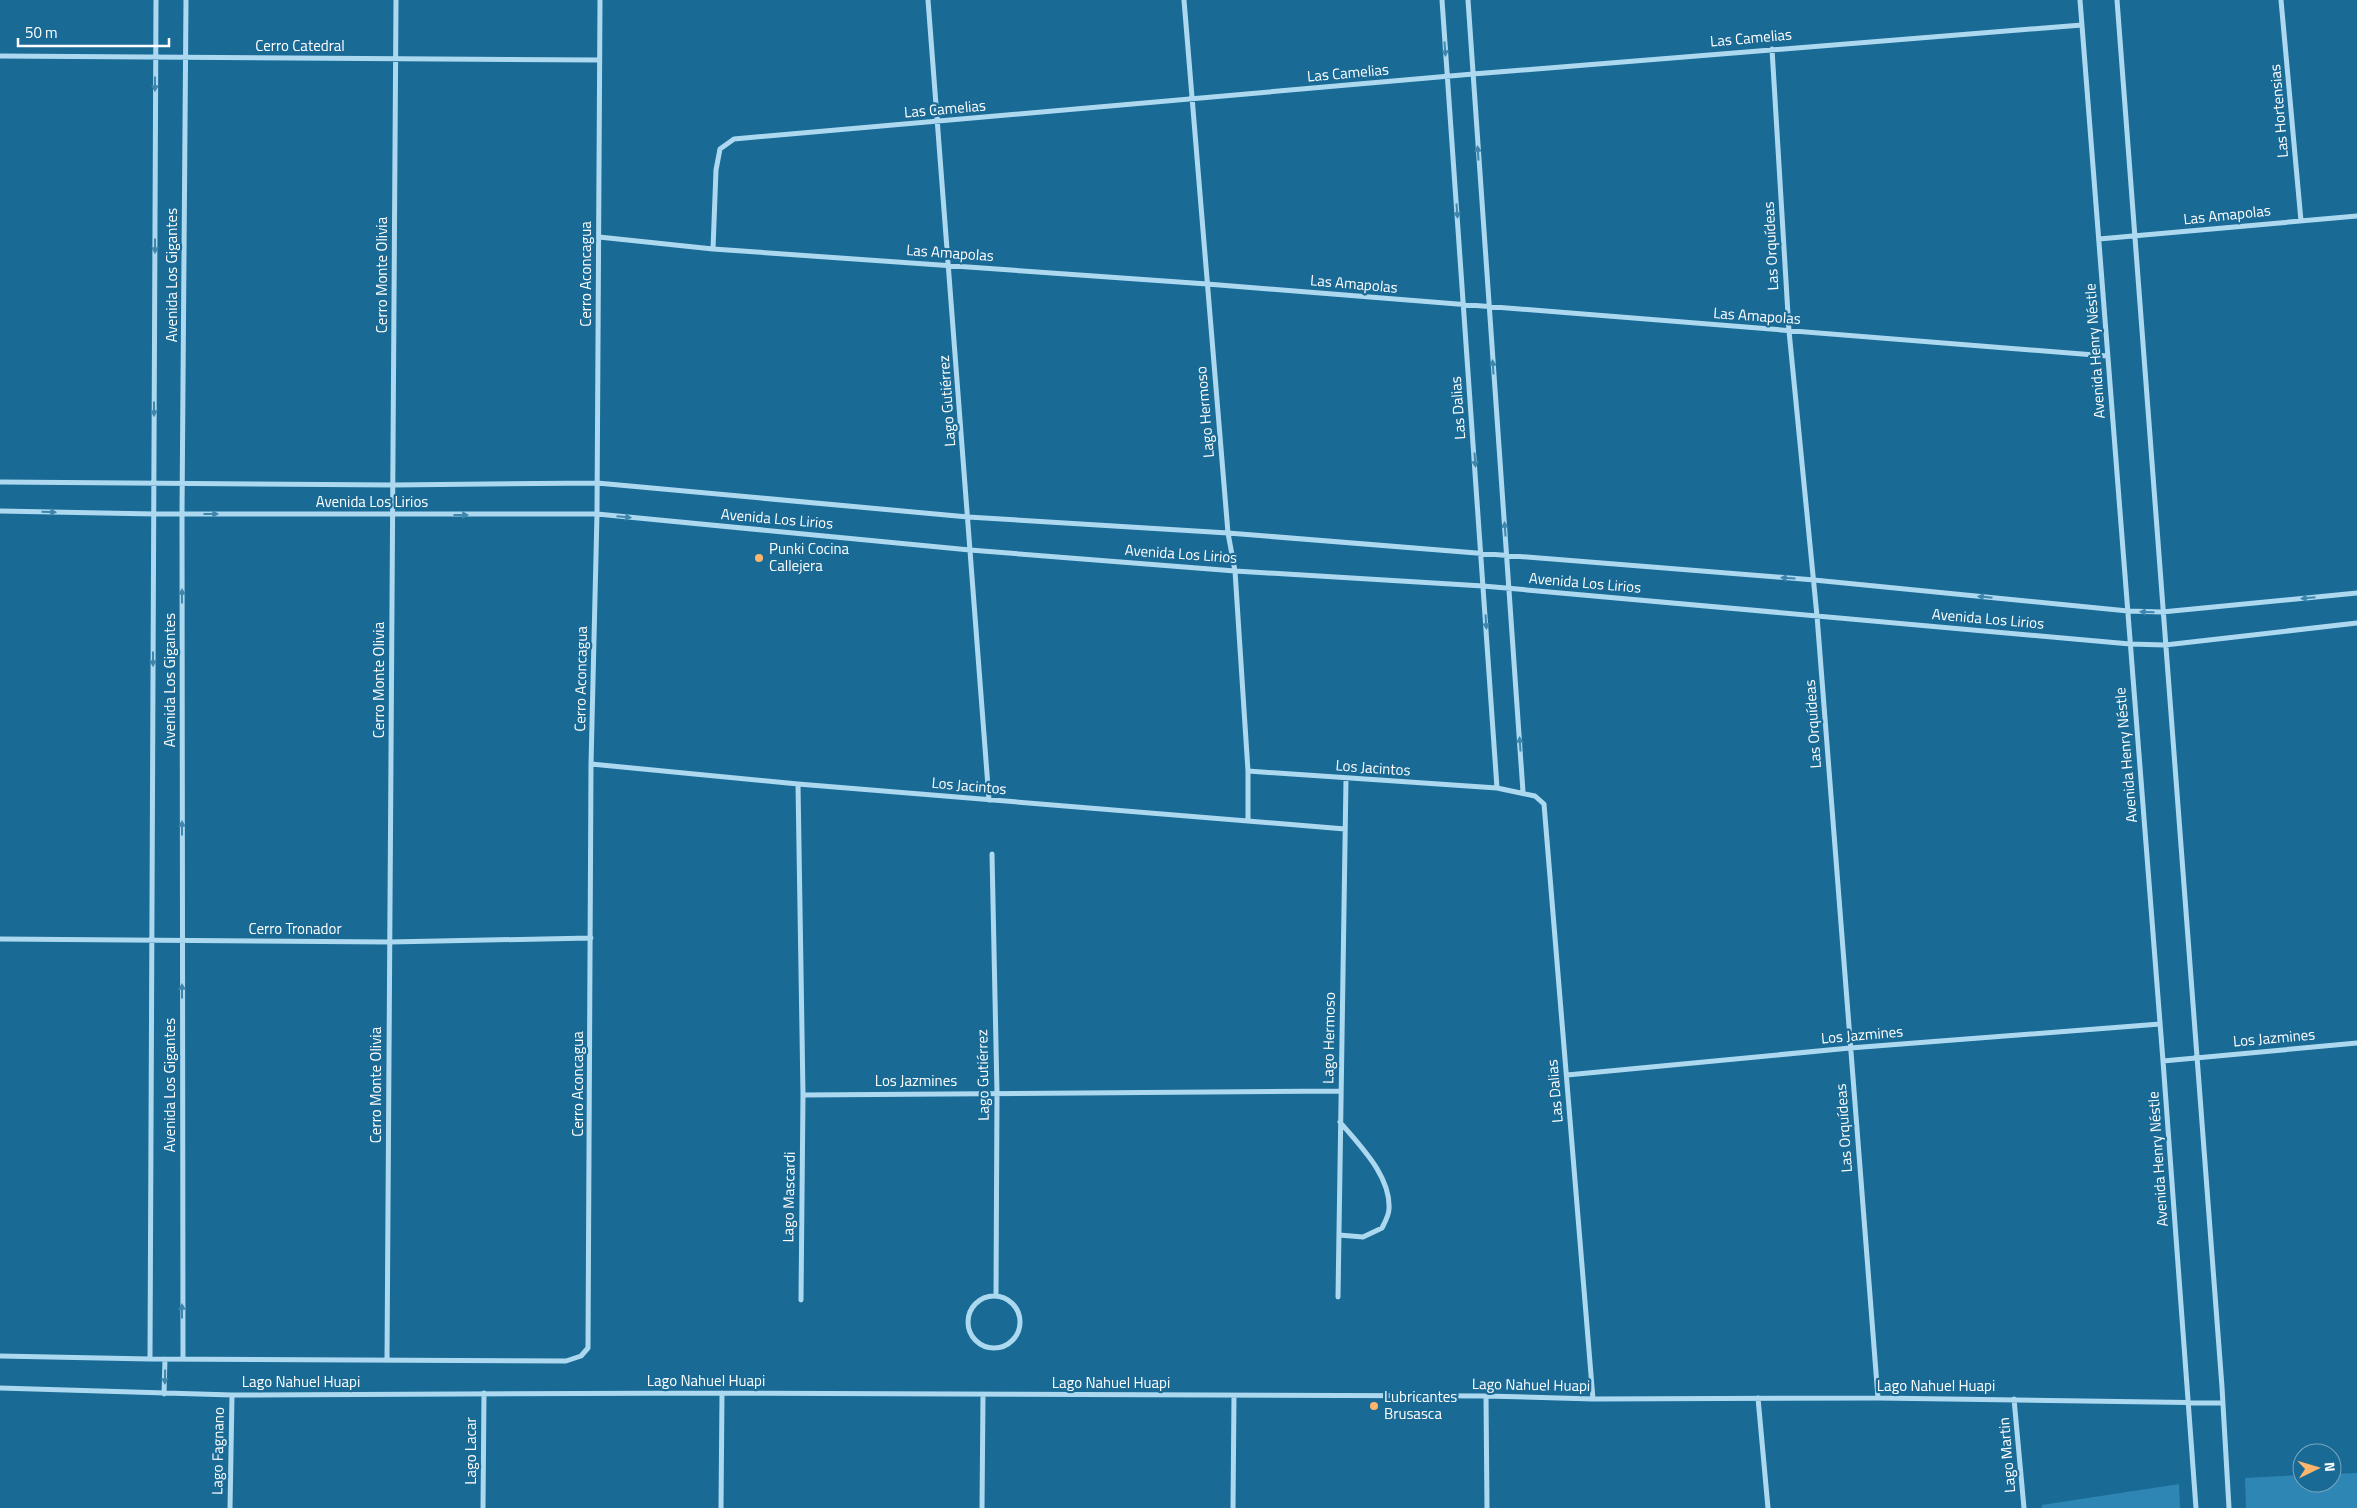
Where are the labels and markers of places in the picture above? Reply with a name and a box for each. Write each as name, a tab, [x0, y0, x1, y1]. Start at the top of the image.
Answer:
place label: Punki Cocina Callejera	[769, 537, 849, 577]
marker: Punki Cocina Callejera	[753, 552, 765, 564]
place label: Lubricantes Brusasca	[1384, 1385, 1457, 1425]
marker: Lubricantes Brusasca	[1368, 1400, 1380, 1412]

